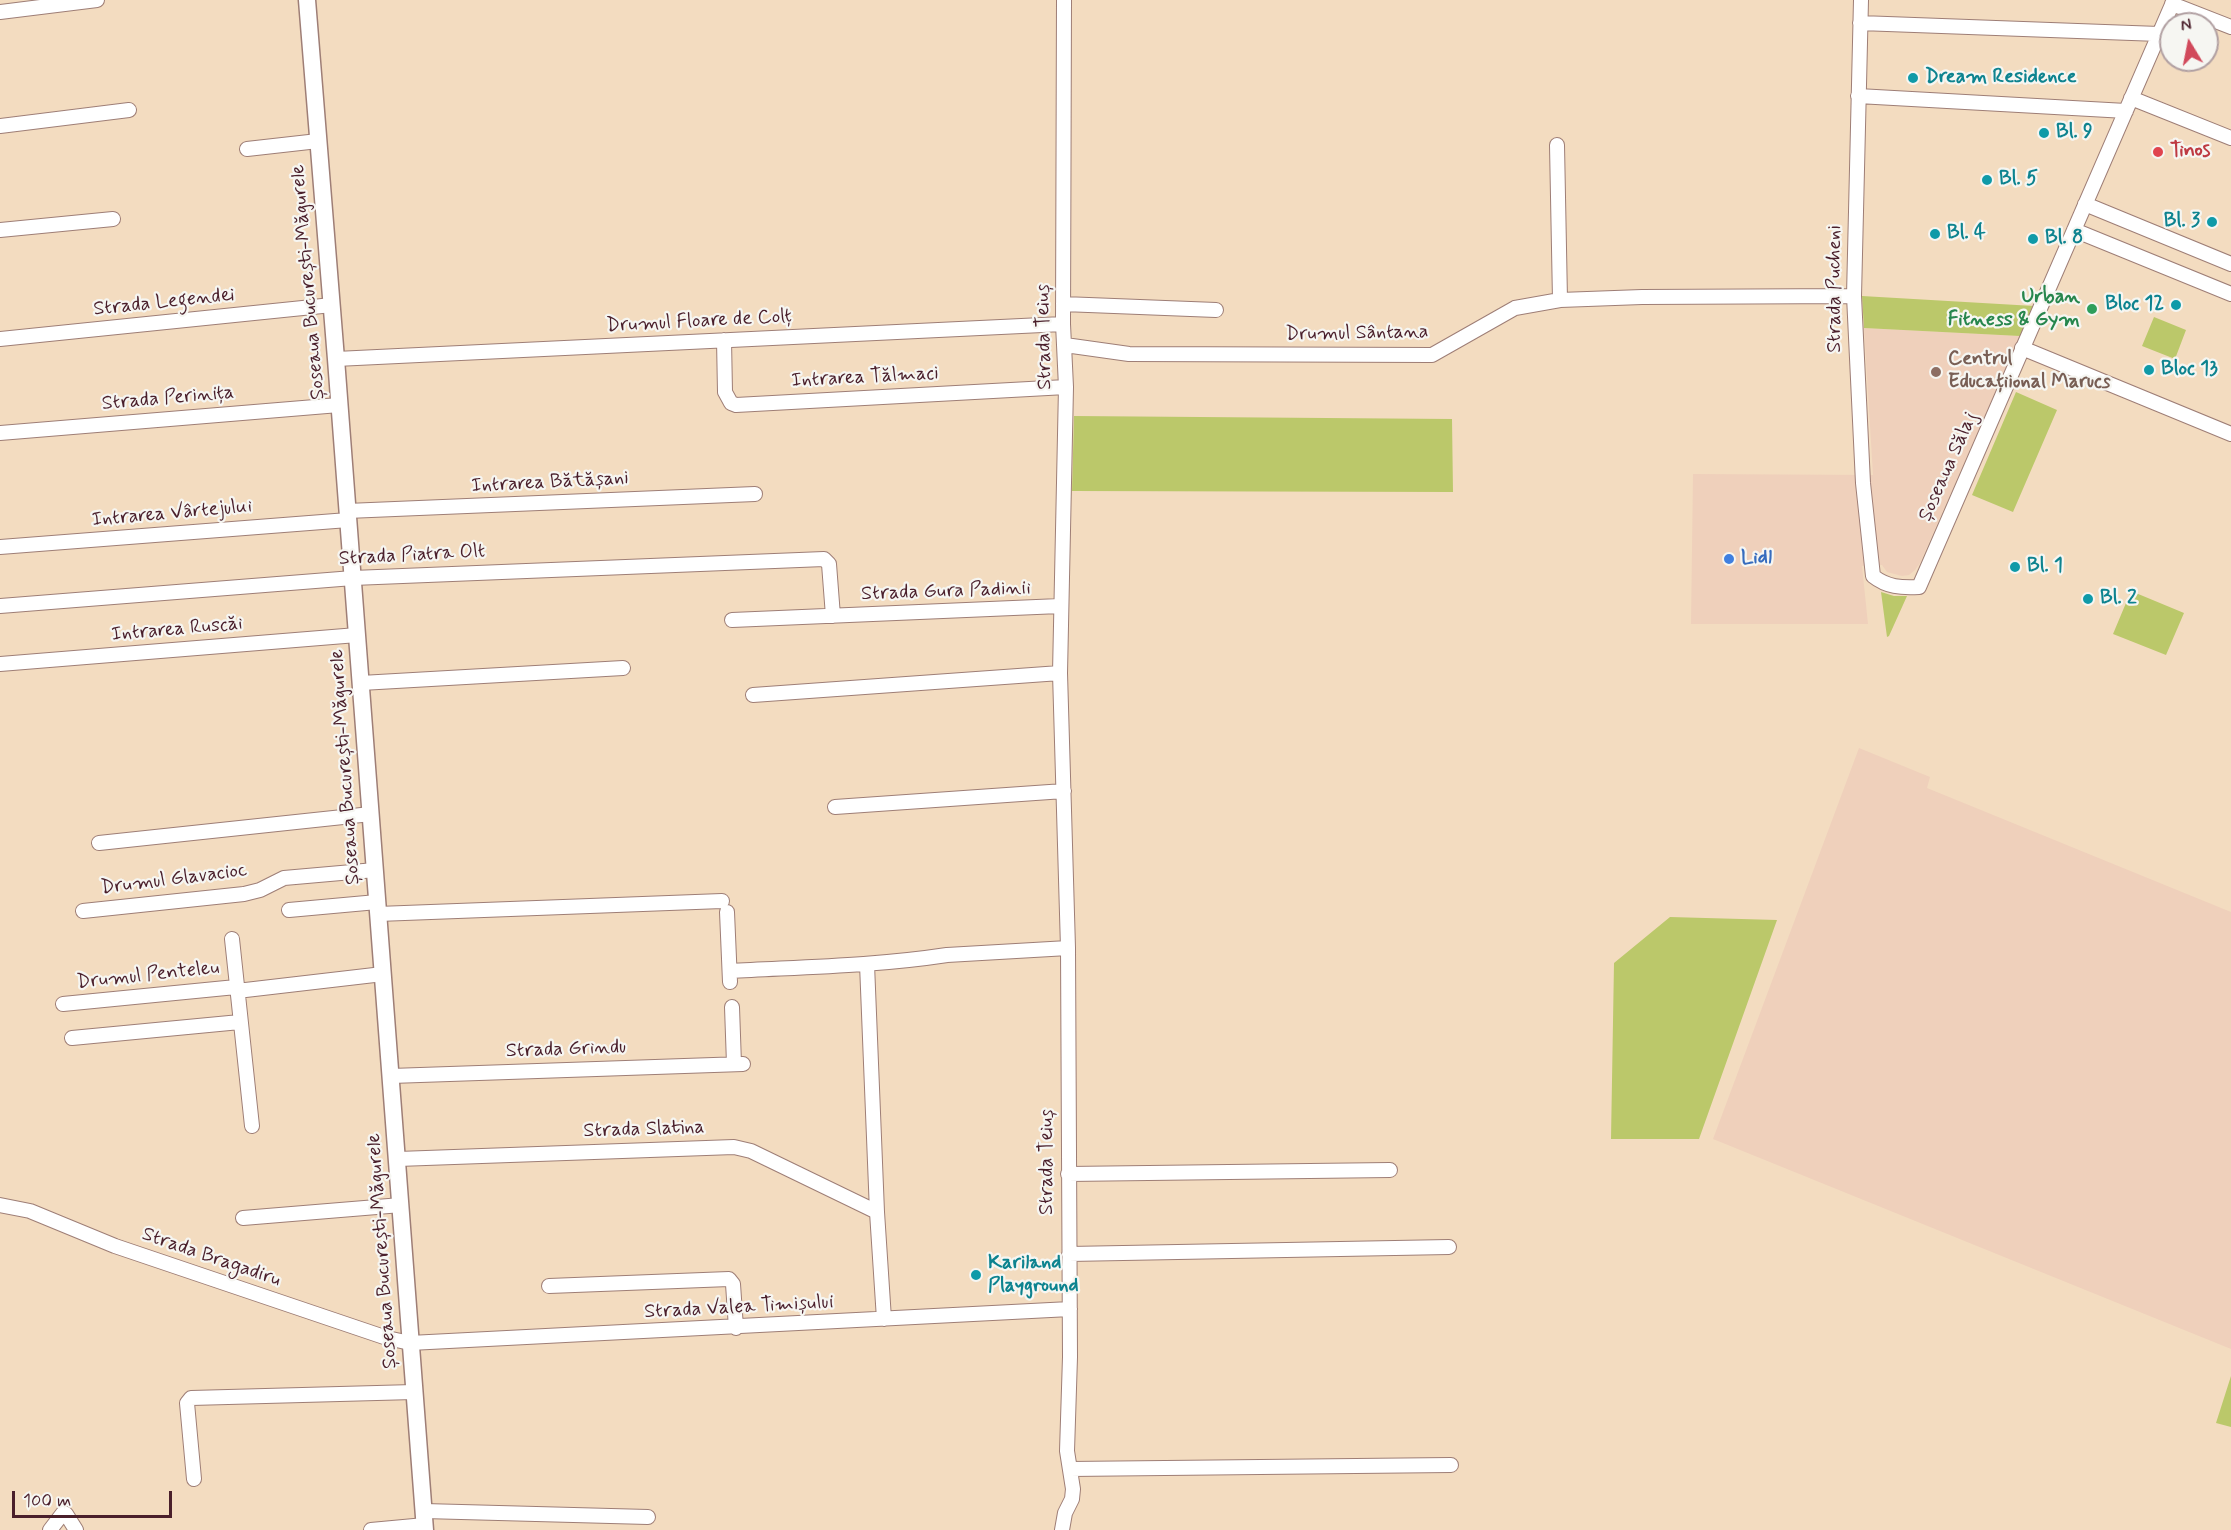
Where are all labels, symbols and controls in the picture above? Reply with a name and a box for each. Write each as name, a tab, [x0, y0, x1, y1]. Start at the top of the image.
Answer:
north arrow	[2159, 12, 2219, 72]
text: N	[2179, 14, 2193, 37]
place label: Dream Residence	[1925, 66, 2077, 90]
marker: Dream Residence	[1906, 71, 1920, 85]
place label: Bl. 9	[2056, 121, 2093, 145]
marker: Bl. 9	[2037, 126, 2051, 140]
place label: Tinos	[2170, 140, 2210, 164]
marker: Tinos	[2151, 145, 2165, 159]
street label: Șoseaua București-Măgurele	[287, 163, 331, 401]
place label: Bl. 5	[1999, 168, 2038, 192]
marker: Bl. 5	[1980, 173, 1994, 187]
place label: Bl. 3	[2164, 210, 2200, 234]
marker: Bl. 3	[2205, 215, 2219, 229]
place label: Bl. 4	[1947, 222, 1986, 246]
street label: Strada Pucheni	[1824, 225, 1848, 353]
marker: Bl. 4	[1928, 227, 1942, 241]
place label: Bl. 8	[2045, 227, 2083, 251]
marker: Bl. 8	[2026, 232, 2040, 246]
street label: Strada Legendei	[92, 284, 236, 322]
street label: Strada Teiuș	[1032, 284, 1058, 390]
place label: Urban Fitness & Gym	[1948, 286, 2080, 333]
place label: Bloc 12	[2105, 293, 2164, 317]
marker: Bloc 12	[2169, 298, 2183, 312]
marker: Urban Fitness & Gym	[2085, 302, 2099, 316]
street label: Drumul Floare de Colț	[606, 305, 792, 339]
street label: Drumul Sântana	[1285, 321, 1429, 347]
place label: Centrul Educațiional Marucs	[1948, 348, 2111, 395]
place label: Bloc 13	[2161, 358, 2218, 382]
street label: Intrarea Tălmaci	[791, 362, 939, 394]
marker: Bloc 13	[2142, 363, 2156, 377]
marker: Centrul Educațiional Marucs	[1929, 365, 1943, 379]
street label: Strada Perinița	[101, 381, 235, 417]
street label: Șoseaua Sălaj	[1914, 409, 1984, 525]
street label: Intrarea Bătășani	[471, 467, 629, 499]
street label: Intrarea Vârtejului	[91, 495, 253, 533]
street label: Strada Piatra Olt	[338, 540, 486, 572]
place label: Lidl	[1741, 547, 1772, 571]
marker: Lidl	[1722, 552, 1736, 566]
place label: Bl. 1	[2027, 555, 2063, 579]
marker: Bl. 1	[2008, 560, 2022, 574]
street label: Strada Gura Padinii	[861, 577, 1031, 607]
place label: Bl. 2	[2100, 587, 2137, 611]
marker: Bl. 2	[2081, 592, 2095, 606]
street label: Intrarea Ruscăi	[110, 612, 244, 648]
street label: Șoseaua București-Măgurele	[326, 648, 366, 886]
street label: Drumul Glavacioc	[99, 859, 249, 901]
street label: Drumul Penteleu	[76, 957, 220, 995]
street label: Strada Grindu	[505, 1036, 627, 1064]
street label: Strada Teiuș	[1036, 1109, 1060, 1215]
street label: Strada Slatina	[583, 1116, 705, 1144]
street label: Șoseaua București-Măgurele	[363, 1132, 403, 1370]
street label: Strada Bragadiru	[138, 1223, 284, 1293]
place label: Kariland Playground	[988, 1252, 1079, 1299]
marker: Kariland Playground	[969, 1268, 983, 1282]
street label: Strada Valea Timișului	[644, 1291, 834, 1325]
scale bar	[15, 1479, 176, 1517]
text: 100 m	[23, 1489, 71, 1513]

